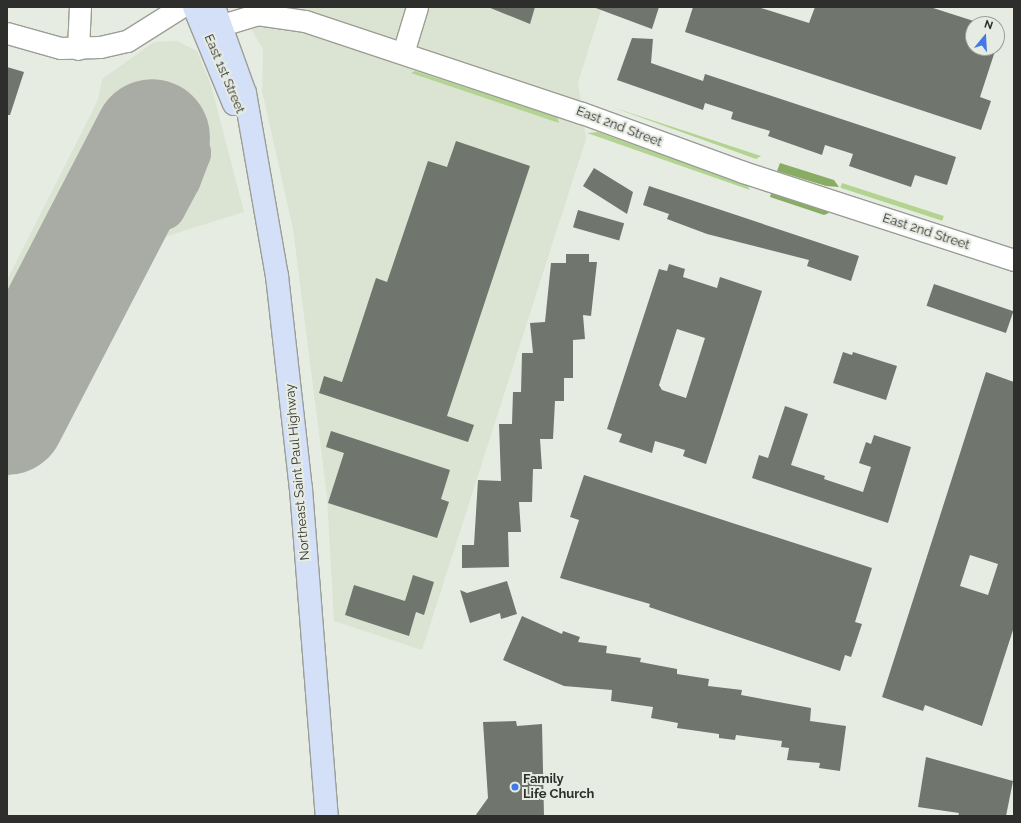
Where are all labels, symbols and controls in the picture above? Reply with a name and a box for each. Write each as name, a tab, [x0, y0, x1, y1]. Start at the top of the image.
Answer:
north arrow	[965, 16, 1005, 56]
text: N	[983, 18, 995, 33]
street label: East 1st Street	[200, 32, 248, 116]
street label: East 2nd Street	[574, 103, 664, 151]
street label: East 2nd Street	[880, 211, 972, 253]
street label: Northeast Saint Paul Highway	[282, 383, 314, 561]
place label: Family Life Church	[523, 772, 594, 803]
marker: Family Life Church	[510, 782, 520, 792]

